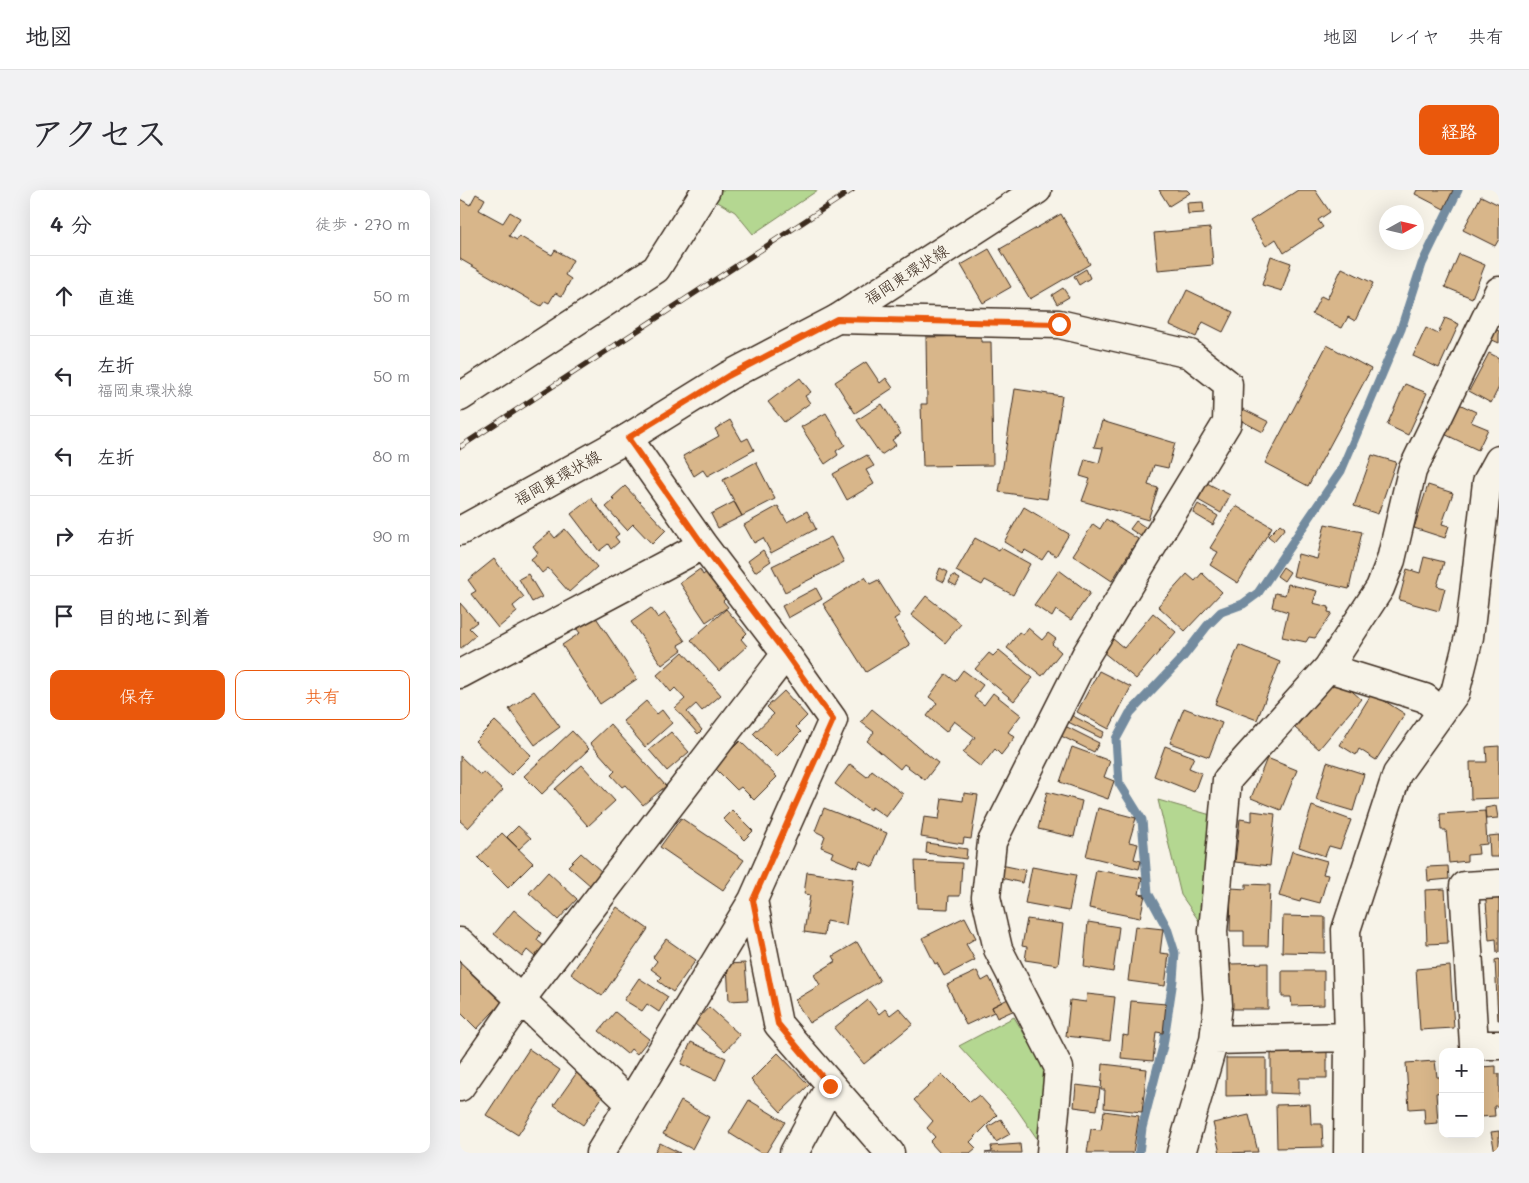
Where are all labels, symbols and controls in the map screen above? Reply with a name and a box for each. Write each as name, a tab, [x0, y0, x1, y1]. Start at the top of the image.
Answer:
text: 地図	[25, 20, 73, 51]
text: 地図	[1323, 24, 1359, 48]
text: レイヤ	[1387, 24, 1440, 48]
text: 共有	[1468, 24, 1504, 48]
button: 経路	[1419, 105, 1499, 155]
text: アクセス	[30, 109, 168, 155]
north arrow	[1379, 205, 1424, 250]
text: 4 分	[50, 210, 92, 237]
text: 徒歩 · 270 m	[315, 213, 410, 234]
street label: 福岡東環状線	[860, 239, 952, 309]
icon: ahead	[50, 282, 78, 310]
text: 直進	[97, 284, 135, 309]
text: 50 m	[373, 285, 410, 306]
route start	[1048, 313, 1071, 336]
text: 左折	[97, 352, 135, 377]
icon: left	[50, 362, 78, 390]
text: 50 m	[373, 365, 410, 386]
text: 福岡東環状線	[97, 379, 193, 400]
icon: left	[50, 442, 78, 470]
text: 左折	[97, 444, 135, 469]
text: 80 m	[373, 445, 410, 466]
street label: 福岡東環状線	[510, 445, 604, 509]
icon: right	[50, 522, 78, 550]
text: 右折	[97, 524, 135, 549]
text: 90 m	[373, 525, 410, 546]
icon: arrive	[50, 602, 78, 630]
text: 目的地に到着	[97, 604, 211, 629]
button: 保存	[50, 670, 225, 720]
button: 共有	[235, 670, 410, 720]
map controls	[1439, 1048, 1484, 1138]
button: +	[1439, 1048, 1484, 1093]
route end	[819, 1075, 842, 1098]
button: −	[1439, 1093, 1484, 1138]

